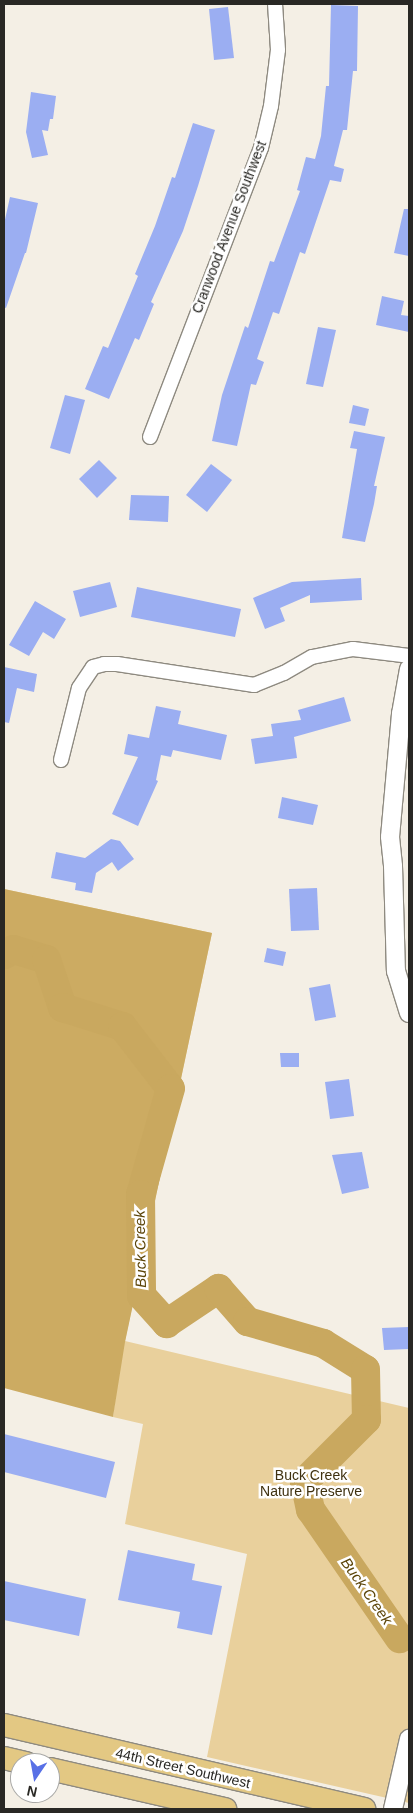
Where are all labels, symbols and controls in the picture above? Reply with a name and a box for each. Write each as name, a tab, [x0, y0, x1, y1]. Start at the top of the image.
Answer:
street label: Cranwood Avenue Southwest	[188, 138, 270, 316]
water label: Buck Creek	[130, 1210, 150, 1288]
park label: Buck Creek Nature Preserve	[260, 1467, 362, 1500]
water label: Buck Creek	[337, 1554, 397, 1628]
street label: 44th Street Southwest	[114, 1744, 252, 1792]
north arrow	[10, 1753, 60, 1803]
text: N	[25, 1783, 39, 1801]

